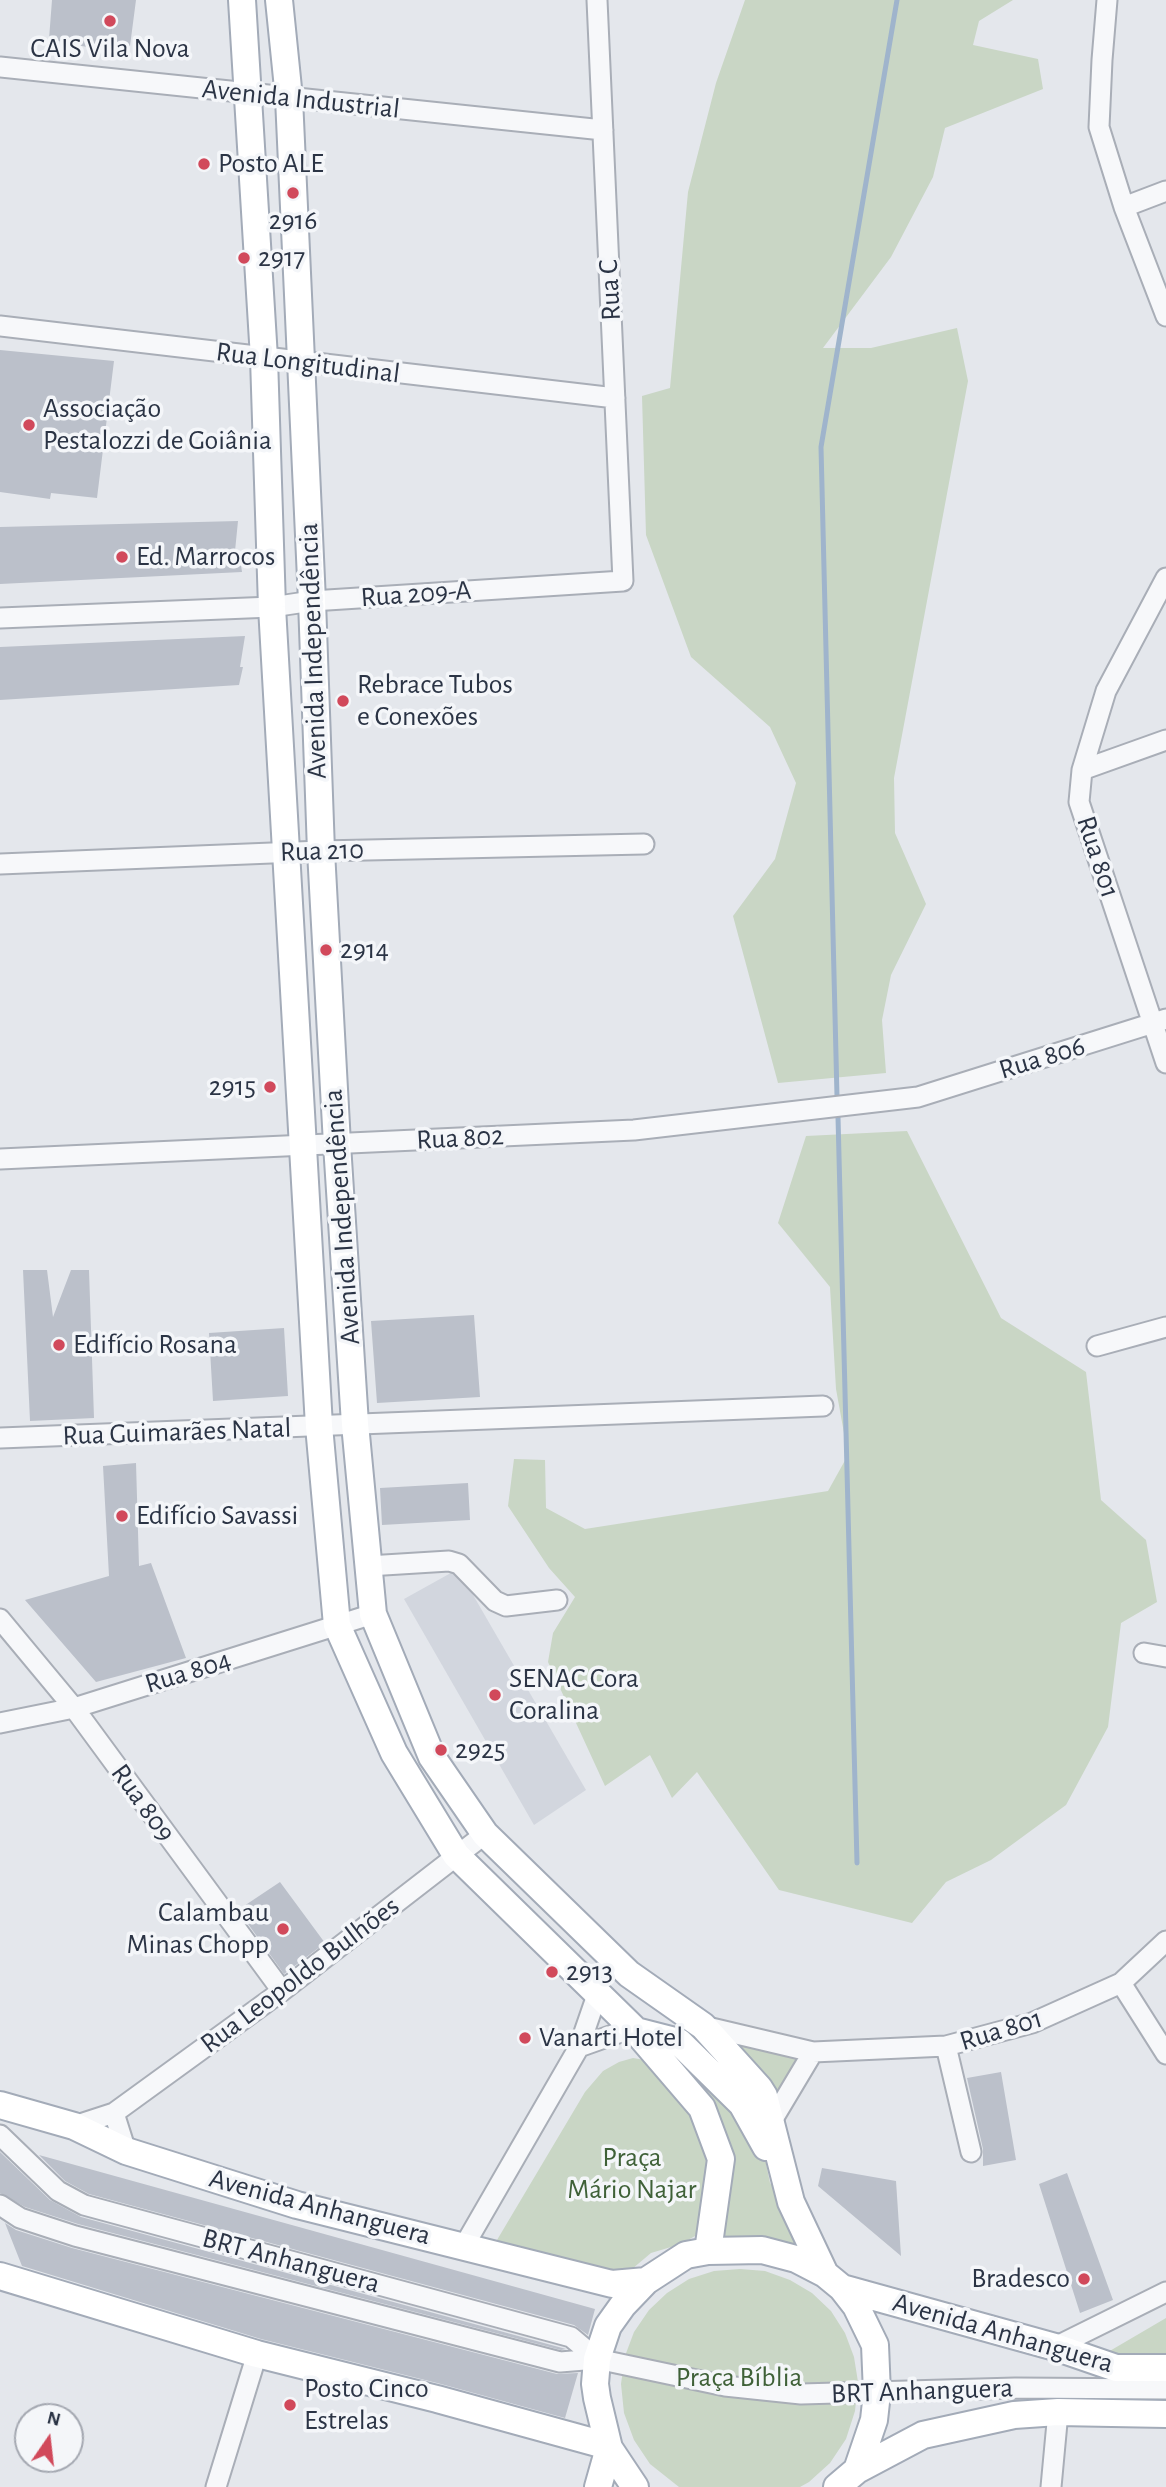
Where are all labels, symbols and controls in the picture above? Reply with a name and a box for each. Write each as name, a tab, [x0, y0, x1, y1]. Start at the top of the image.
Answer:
marker: CAIS Vila Nova	[102, 13, 118, 29]
place label: CAIS Vila Nova	[30, 32, 190, 66]
street label: Avenida Industrial	[200, 72, 402, 126]
place label: Posto ALE	[218, 147, 324, 181]
marker: Posto ALE	[196, 156, 212, 172]
marker: 2916	[285, 185, 301, 201]
place label: 2916	[269, 204, 317, 238]
place label: 2917	[258, 241, 305, 275]
marker: 2917	[236, 250, 252, 266]
street label: Rua C	[592, 258, 628, 322]
street label: Rua Longitudinal	[214, 335, 402, 391]
place label: Associação Pestalozzi de Goiânia	[43, 392, 272, 458]
marker: Associação Pestalozzi de Goiânia	[21, 417, 37, 433]
street label: Avenida Independência	[292, 522, 334, 780]
place label: Ed. Marrocos	[136, 540, 275, 574]
marker: Ed. Marrocos	[114, 549, 130, 565]
street label: Rua 209-A	[360, 573, 472, 615]
place label: Rebrace Tubos e Conexões	[357, 668, 513, 734]
marker: Rebrace Tubos e Conexões	[335, 693, 351, 709]
street label: Rua 801	[1069, 812, 1127, 902]
street label: Rua 210	[279, 833, 365, 869]
place label: 2914	[340, 933, 389, 967]
marker: 2914	[318, 942, 334, 958]
street label: Rua 806	[995, 1029, 1089, 1087]
place label: 2915	[209, 1070, 256, 1104]
marker: 2915	[262, 1079, 278, 1095]
street label: Avenida Independência	[316, 1088, 368, 1346]
street label: Rua 802	[415, 1119, 505, 1157]
place label: Edifício Rosana	[73, 1328, 237, 1362]
marker: Edifício Rosana	[51, 1337, 67, 1353]
street label: Rua Guimarães Natal	[62, 1411, 292, 1453]
place label: Edifício Savassi	[136, 1499, 298, 1533]
marker: Edifício Savassi	[114, 1508, 130, 1524]
street label: Rua 804	[141, 1643, 235, 1701]
place label: SENAC Cora Coralina	[509, 1662, 639, 1728]
marker: SENAC Cora Coralina	[487, 1687, 503, 1703]
place label: 2925	[455, 1733, 505, 1767]
marker: 2925	[433, 1742, 449, 1758]
street label: Rua 809	[104, 1758, 182, 1848]
street label: Rua Leopoldo Bulhões	[194, 1889, 406, 2061]
place label: Calambau Minas Chopp	[126, 1896, 269, 1962]
marker: Calambau Minas Chopp	[275, 1921, 291, 1937]
place label: 2913	[566, 1955, 613, 1989]
marker: 2913	[544, 1964, 560, 1980]
street label: Rua 801	[956, 2002, 1046, 2058]
place label: Vanarti Hotel	[539, 2021, 683, 2055]
marker: Vanarti Hotel	[517, 2030, 533, 2046]
park label: Praça Mário Najar	[567, 2141, 697, 2207]
street label: Avenida Anhanguera	[206, 2161, 434, 2253]
street label: BRT Anhanguera	[199, 2221, 383, 2301]
place label: Bradesco	[971, 2262, 1070, 2296]
marker: Bradesco	[1076, 2271, 1092, 2287]
street label: Avenida Anhanguera	[889, 2285, 1117, 2381]
park label: Praça Bíblia	[676, 2361, 802, 2395]
street label: BRT Anhanguera	[830, 2371, 1014, 2411]
place label: Posto Cinco Estrelas	[304, 2372, 429, 2438]
marker: Posto Cinco Estrelas	[282, 2397, 298, 2413]
north arrow	[14, 2403, 84, 2473]
text: N	[45, 2408, 62, 2430]

